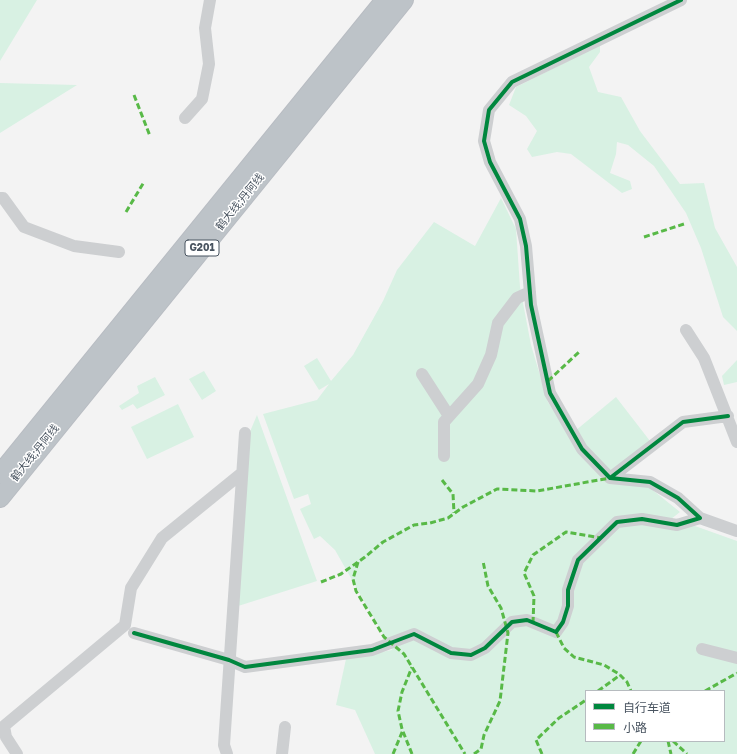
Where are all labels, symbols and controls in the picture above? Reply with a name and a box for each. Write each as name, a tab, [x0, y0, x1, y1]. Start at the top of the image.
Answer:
street label: 鹤大线;丹阿线	[213, 171, 267, 233]
road number: G201	[185, 240, 219, 256]
street label: 鹤大线;丹阿线	[8, 422, 62, 484]
legend	[585, 690, 725, 742]
text: 自行车道	[623, 700, 671, 715]
text: 小路	[623, 720, 647, 735]

